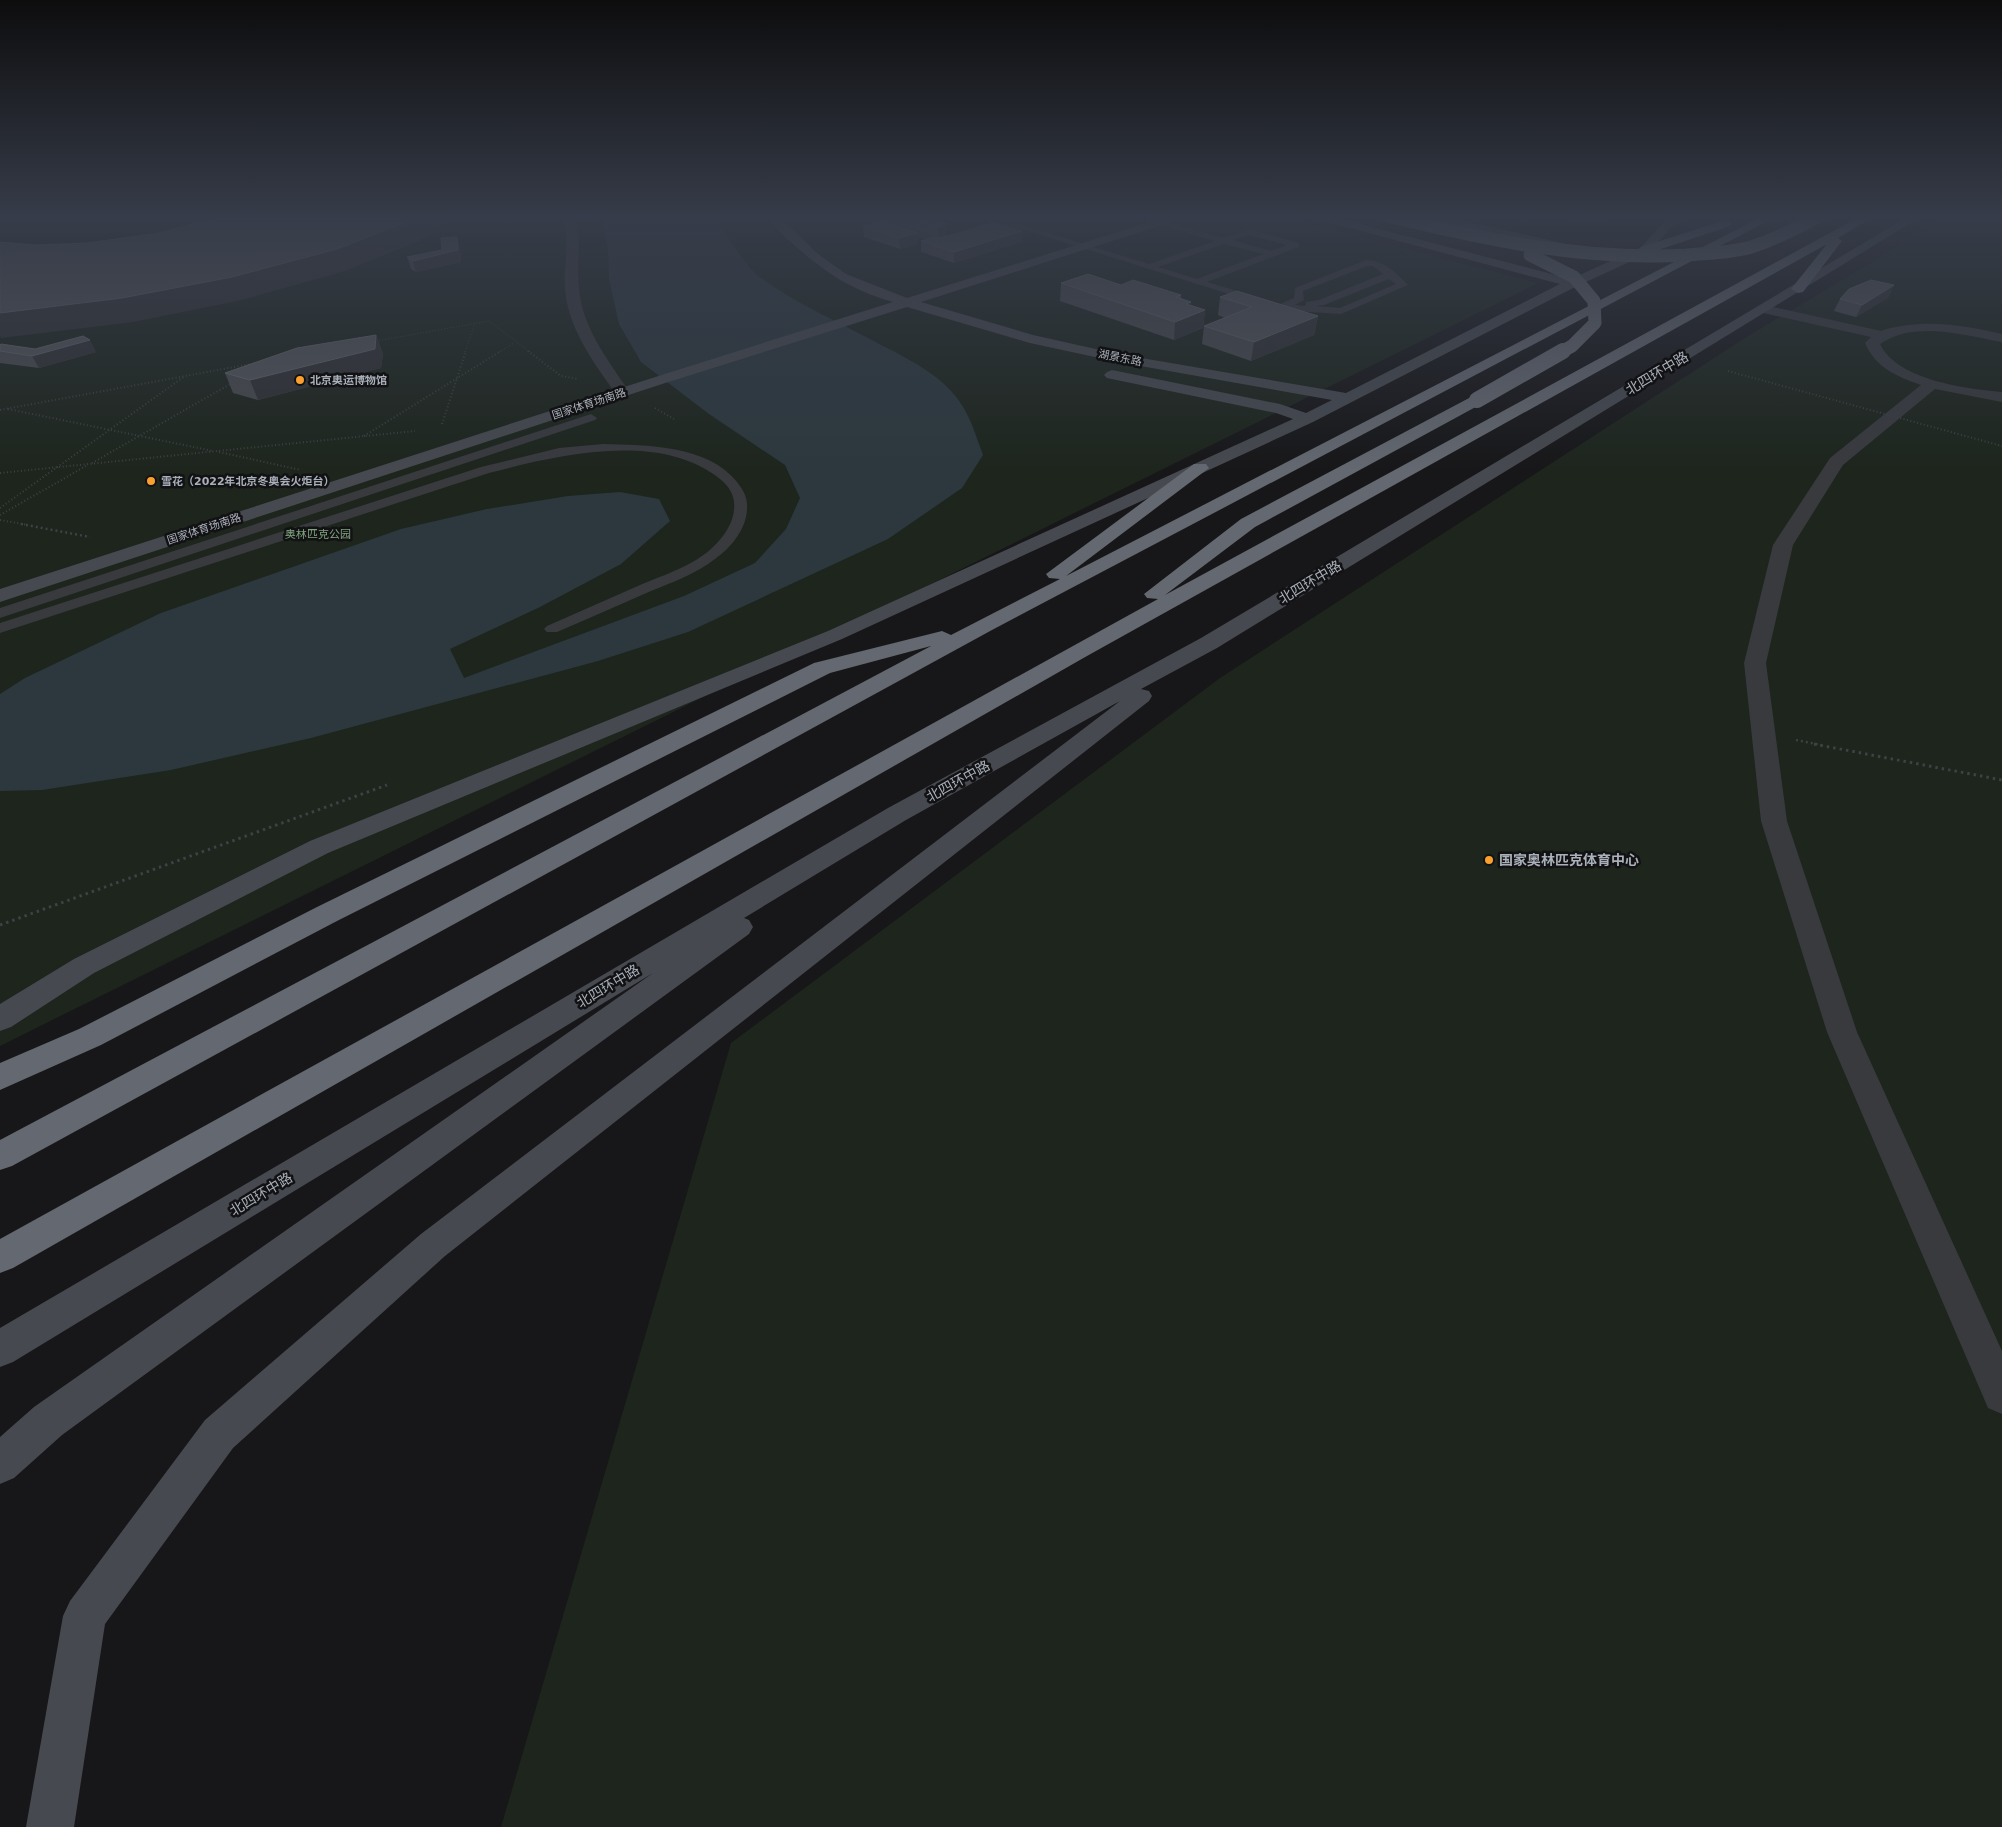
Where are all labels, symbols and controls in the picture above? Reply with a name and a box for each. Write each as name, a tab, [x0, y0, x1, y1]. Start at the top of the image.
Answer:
street label: 湖景东路	[1097, 347, 1143, 369]
street label: 北四环中路	[1623, 348, 1691, 398]
marker: 北京奥运博物馆	[294, 374, 306, 386]
place label: 北京奥运博物馆	[310, 374, 387, 387]
street label: 国家体育场南路	[550, 386, 628, 422]
marker: 雪花（2022年北京冬奥会火炬台）	[145, 475, 157, 487]
place label: 雪花（2022年北京冬奥会火炬台）	[161, 475, 335, 488]
street label: 国家体育场南路	[165, 511, 243, 547]
park label: 奥林匹克公园	[285, 528, 351, 541]
street label: 北四环中路	[1276, 557, 1344, 607]
street label: 北四环中路	[924, 757, 992, 805]
place label: 国家奥林匹克体育中心	[1499, 852, 1639, 868]
marker: 国家奥林匹克体育中心	[1483, 854, 1495, 866]
street label: 北四环中路	[574, 961, 642, 1011]
street label: 北四环中路	[227, 1169, 295, 1219]

